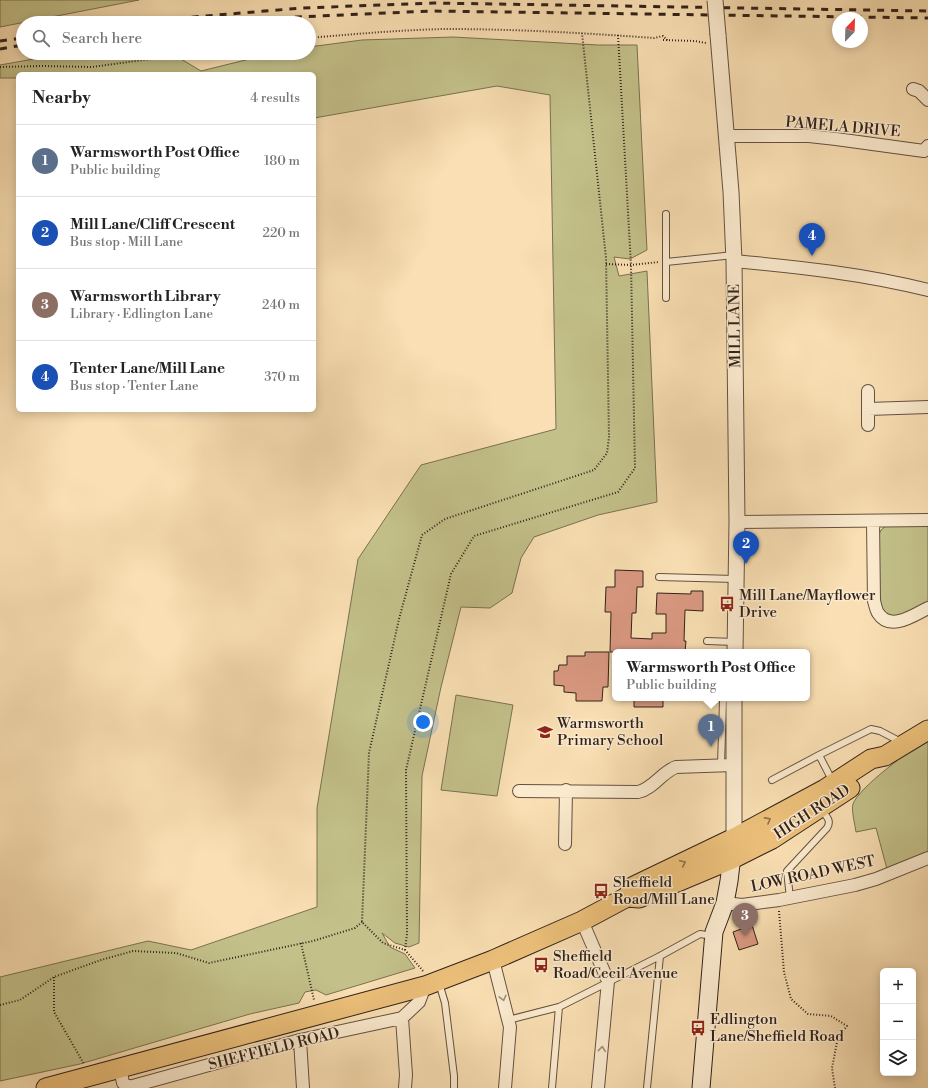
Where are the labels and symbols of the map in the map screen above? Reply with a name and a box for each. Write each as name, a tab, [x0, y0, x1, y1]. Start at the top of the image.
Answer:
north arrow	[832, 12, 868, 48]
street label: PAMELA DRIVE	[785, 113, 901, 141]
pin: 4	[799, 223, 825, 256]
street label: MILL LANE	[725, 284, 745, 368]
pin: 2	[733, 531, 759, 564]
place label: Mill Lane/Mayflower Drive	[739, 586, 876, 622]
bus stop icon: Mill Lane/Mayflower Drive	[718, 595, 736, 613]
your location	[413, 712, 433, 732]
place label: Warmsworth Primary School	[556, 714, 664, 750]
pin: 1	[698, 714, 724, 747]
school or university icon: Warmsworth Primary School	[536, 723, 554, 741]
street label: HIGH ROAD	[770, 780, 854, 844]
one-way arrow	[764, 817, 771, 824]
street label: LOW ROAD WEST	[749, 851, 877, 896]
one-way arrow	[678, 860, 686, 868]
place label: Sheffield Road/Mill Lane	[613, 873, 715, 909]
bus stop icon: Sheffield Road/Mill Lane	[592, 882, 610, 900]
pin: 3	[732, 903, 758, 936]
place label: Sheffield Road/Cecil Avenue	[553, 947, 678, 983]
bus stop icon: Sheffield Road/Cecil Avenue	[532, 956, 550, 974]
one-way arrow	[498, 995, 506, 1001]
place label: Edlington Lane/Sheffield Road	[710, 1010, 844, 1046]
bus stop icon: Edlington Lane/Sheffield Road	[689, 1019, 707, 1037]
street label: SHEFFIELD ROAD	[206, 1023, 342, 1075]
one-way arrow	[597, 1046, 606, 1052]

